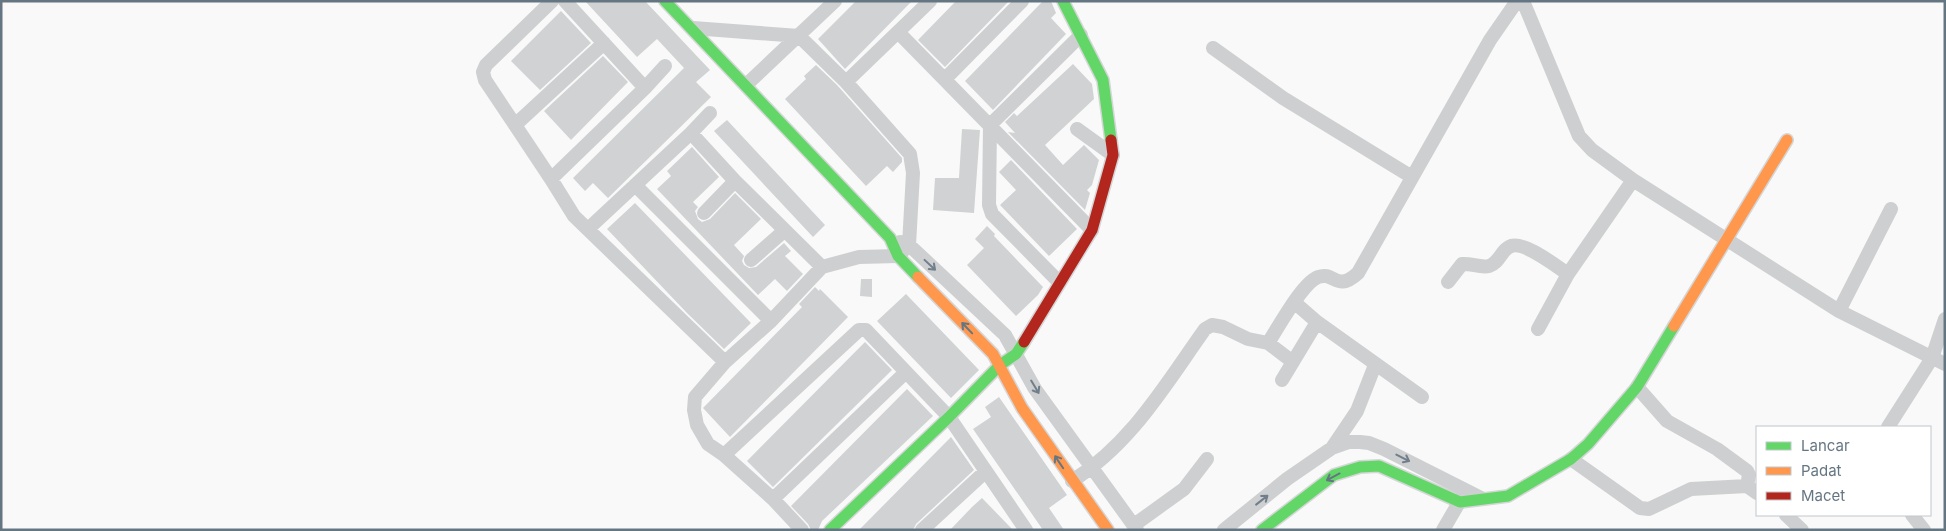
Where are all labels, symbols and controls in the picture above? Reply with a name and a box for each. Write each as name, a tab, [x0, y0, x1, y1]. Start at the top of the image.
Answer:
one-way arrow	[923, 259, 936, 271]
one-way arrow	[962, 323, 974, 335]
one-way arrow	[1030, 379, 1040, 393]
legend	[1756, 426, 1931, 516]
text: Lancar	[1801, 436, 1850, 455]
one-way arrow	[1395, 454, 1410, 463]
one-way arrow	[1054, 455, 1064, 469]
text: Padat	[1801, 461, 1842, 480]
one-way arrow	[1326, 472, 1341, 482]
text: Macet	[1801, 486, 1845, 505]
one-way arrow	[1255, 494, 1268, 505]

